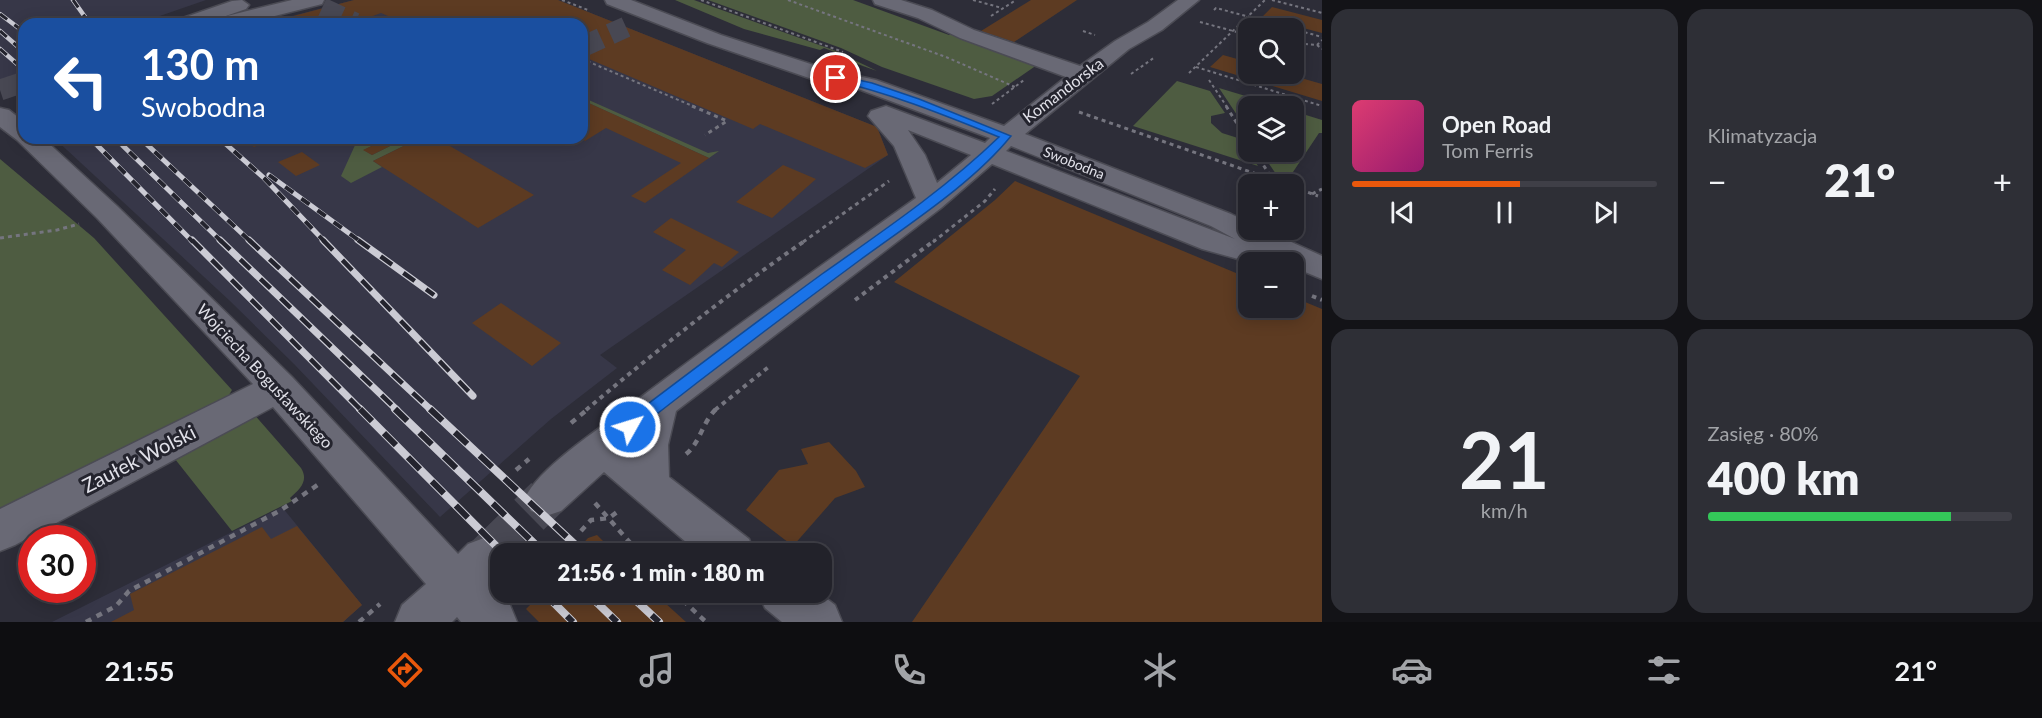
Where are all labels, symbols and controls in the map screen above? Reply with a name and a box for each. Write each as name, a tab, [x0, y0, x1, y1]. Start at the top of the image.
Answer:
map controls	[1238, 18, 1304, 318]
button: search	[1238, 18, 1304, 84]
text: 130 m	[141, 39, 259, 89]
icon: left	[42, 42, 120, 120]
pin	[810, 52, 861, 103]
street label: Komandorska	[1019, 53, 1107, 126]
icon: arrive	[819, 61, 852, 94]
text: Swobodna	[141, 90, 266, 123]
button: layers	[1238, 96, 1304, 162]
text: Open Road	[1442, 111, 1551, 138]
text: Klimatyzacja	[1708, 123, 1817, 147]
text: Tom Ferris	[1442, 138, 1533, 162]
street label: Swobodna	[1041, 143, 1107, 183]
text: 21°	[1824, 153, 1895, 207]
text: −	[1708, 161, 1727, 201]
text: +	[1993, 161, 2012, 201]
button: +	[1238, 174, 1304, 240]
icon: previous	[1386, 196, 1419, 229]
icon: pause	[1488, 196, 1521, 229]
icon: next	[1589, 196, 1622, 229]
button: −	[1238, 252, 1304, 318]
street label: Wojciecha Bogusławskiego	[193, 300, 337, 452]
position arrow	[598, 395, 662, 459]
text: 21	[1459, 412, 1549, 506]
street label: Zaułek Wolski	[78, 419, 199, 497]
text: Zasięg · 80%	[1708, 421, 1819, 445]
text: 400 km	[1708, 451, 1860, 505]
text: km/h	[1481, 498, 1528, 522]
speed limit sign: 30	[18, 525, 96, 603]
text: 21:56 · 1 min · 180 m	[558, 559, 764, 586]
icon: directions	[384, 649, 426, 691]
icon: music	[636, 649, 678, 691]
icon: phone	[888, 649, 930, 691]
icon: climate	[1139, 649, 1181, 691]
icon: car	[1391, 649, 1433, 691]
icon: filters	[1643, 649, 1685, 691]
text: 21:55	[105, 654, 174, 687]
text: 21°	[1894, 654, 1937, 687]

